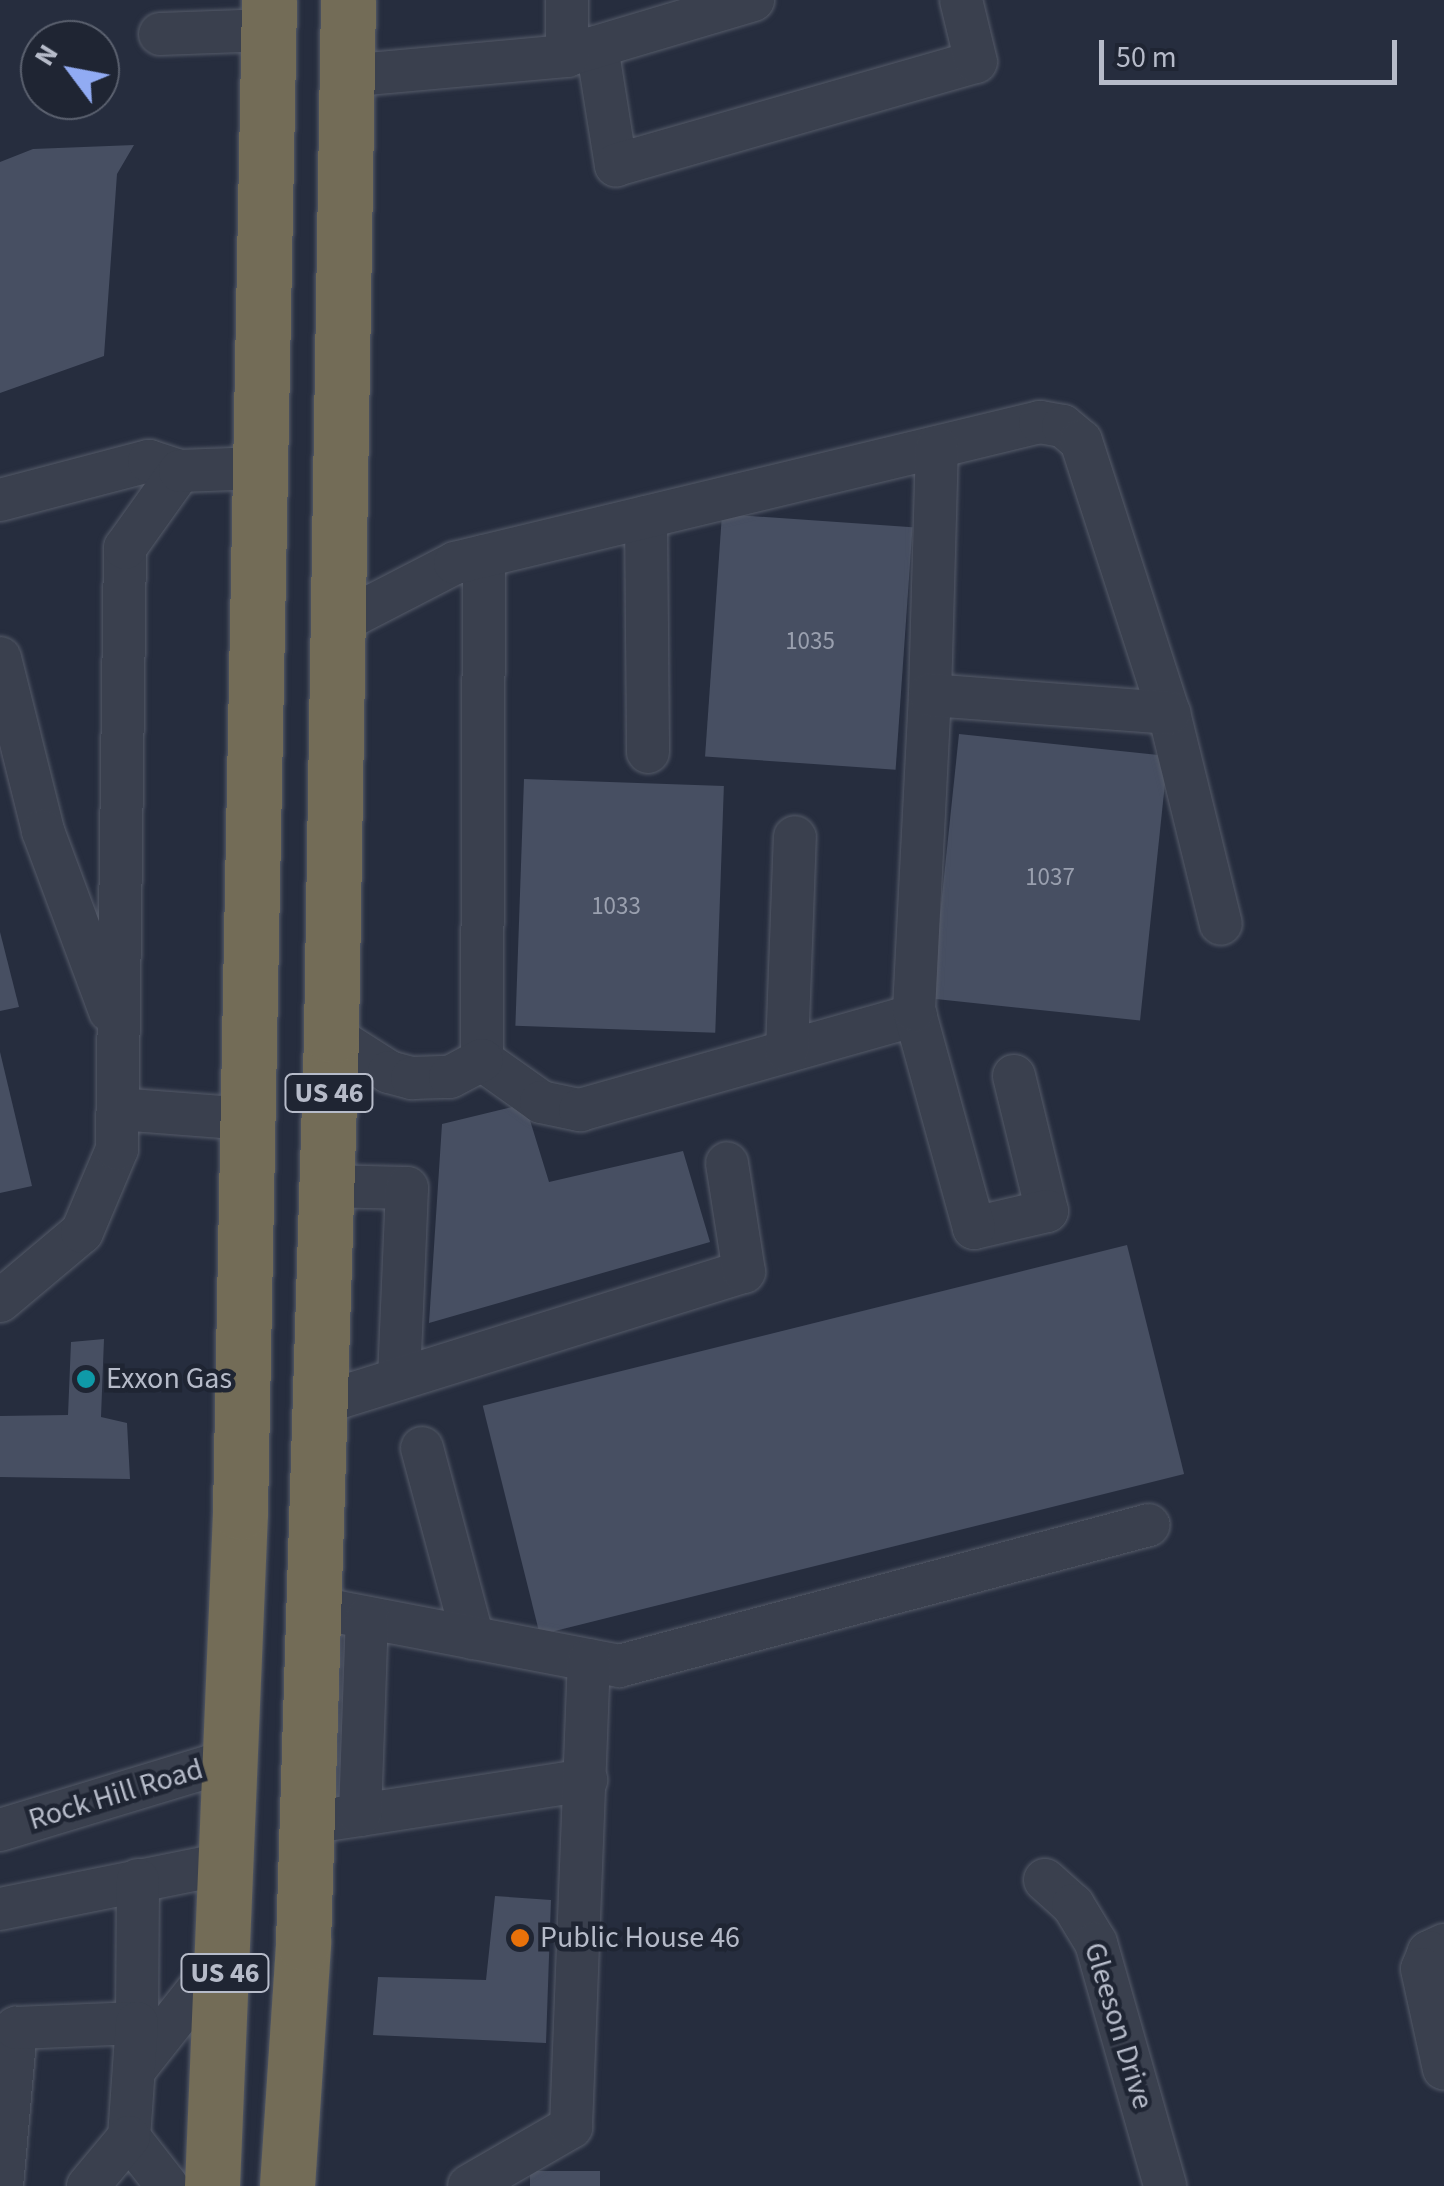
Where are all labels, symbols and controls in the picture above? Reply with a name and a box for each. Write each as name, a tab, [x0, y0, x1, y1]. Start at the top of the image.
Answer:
north arrow	[20, 20, 120, 120]
scale bar	[1104, 20, 1402, 82]
text: 50 m	[1116, 36, 1177, 79]
text: N	[24, 37, 68, 74]
house number: 1035	[785, 626, 835, 656]
house number: 1037	[1025, 862, 1075, 892]
house number: 1033	[591, 891, 641, 921]
road number: US 46	[284, 1070, 374, 1116]
place label: Exxon Gas	[106, 1361, 232, 1397]
marker: Exxon Gas	[75, 1368, 97, 1390]
street label: Rock Hill Road	[25, 1751, 207, 1839]
place label: Public House 46	[540, 1920, 740, 1956]
marker: Public House 46	[509, 1927, 531, 1949]
street label: Gleeson Drive	[1076, 1938, 1160, 2114]
road number: US 46	[180, 1950, 270, 1996]

